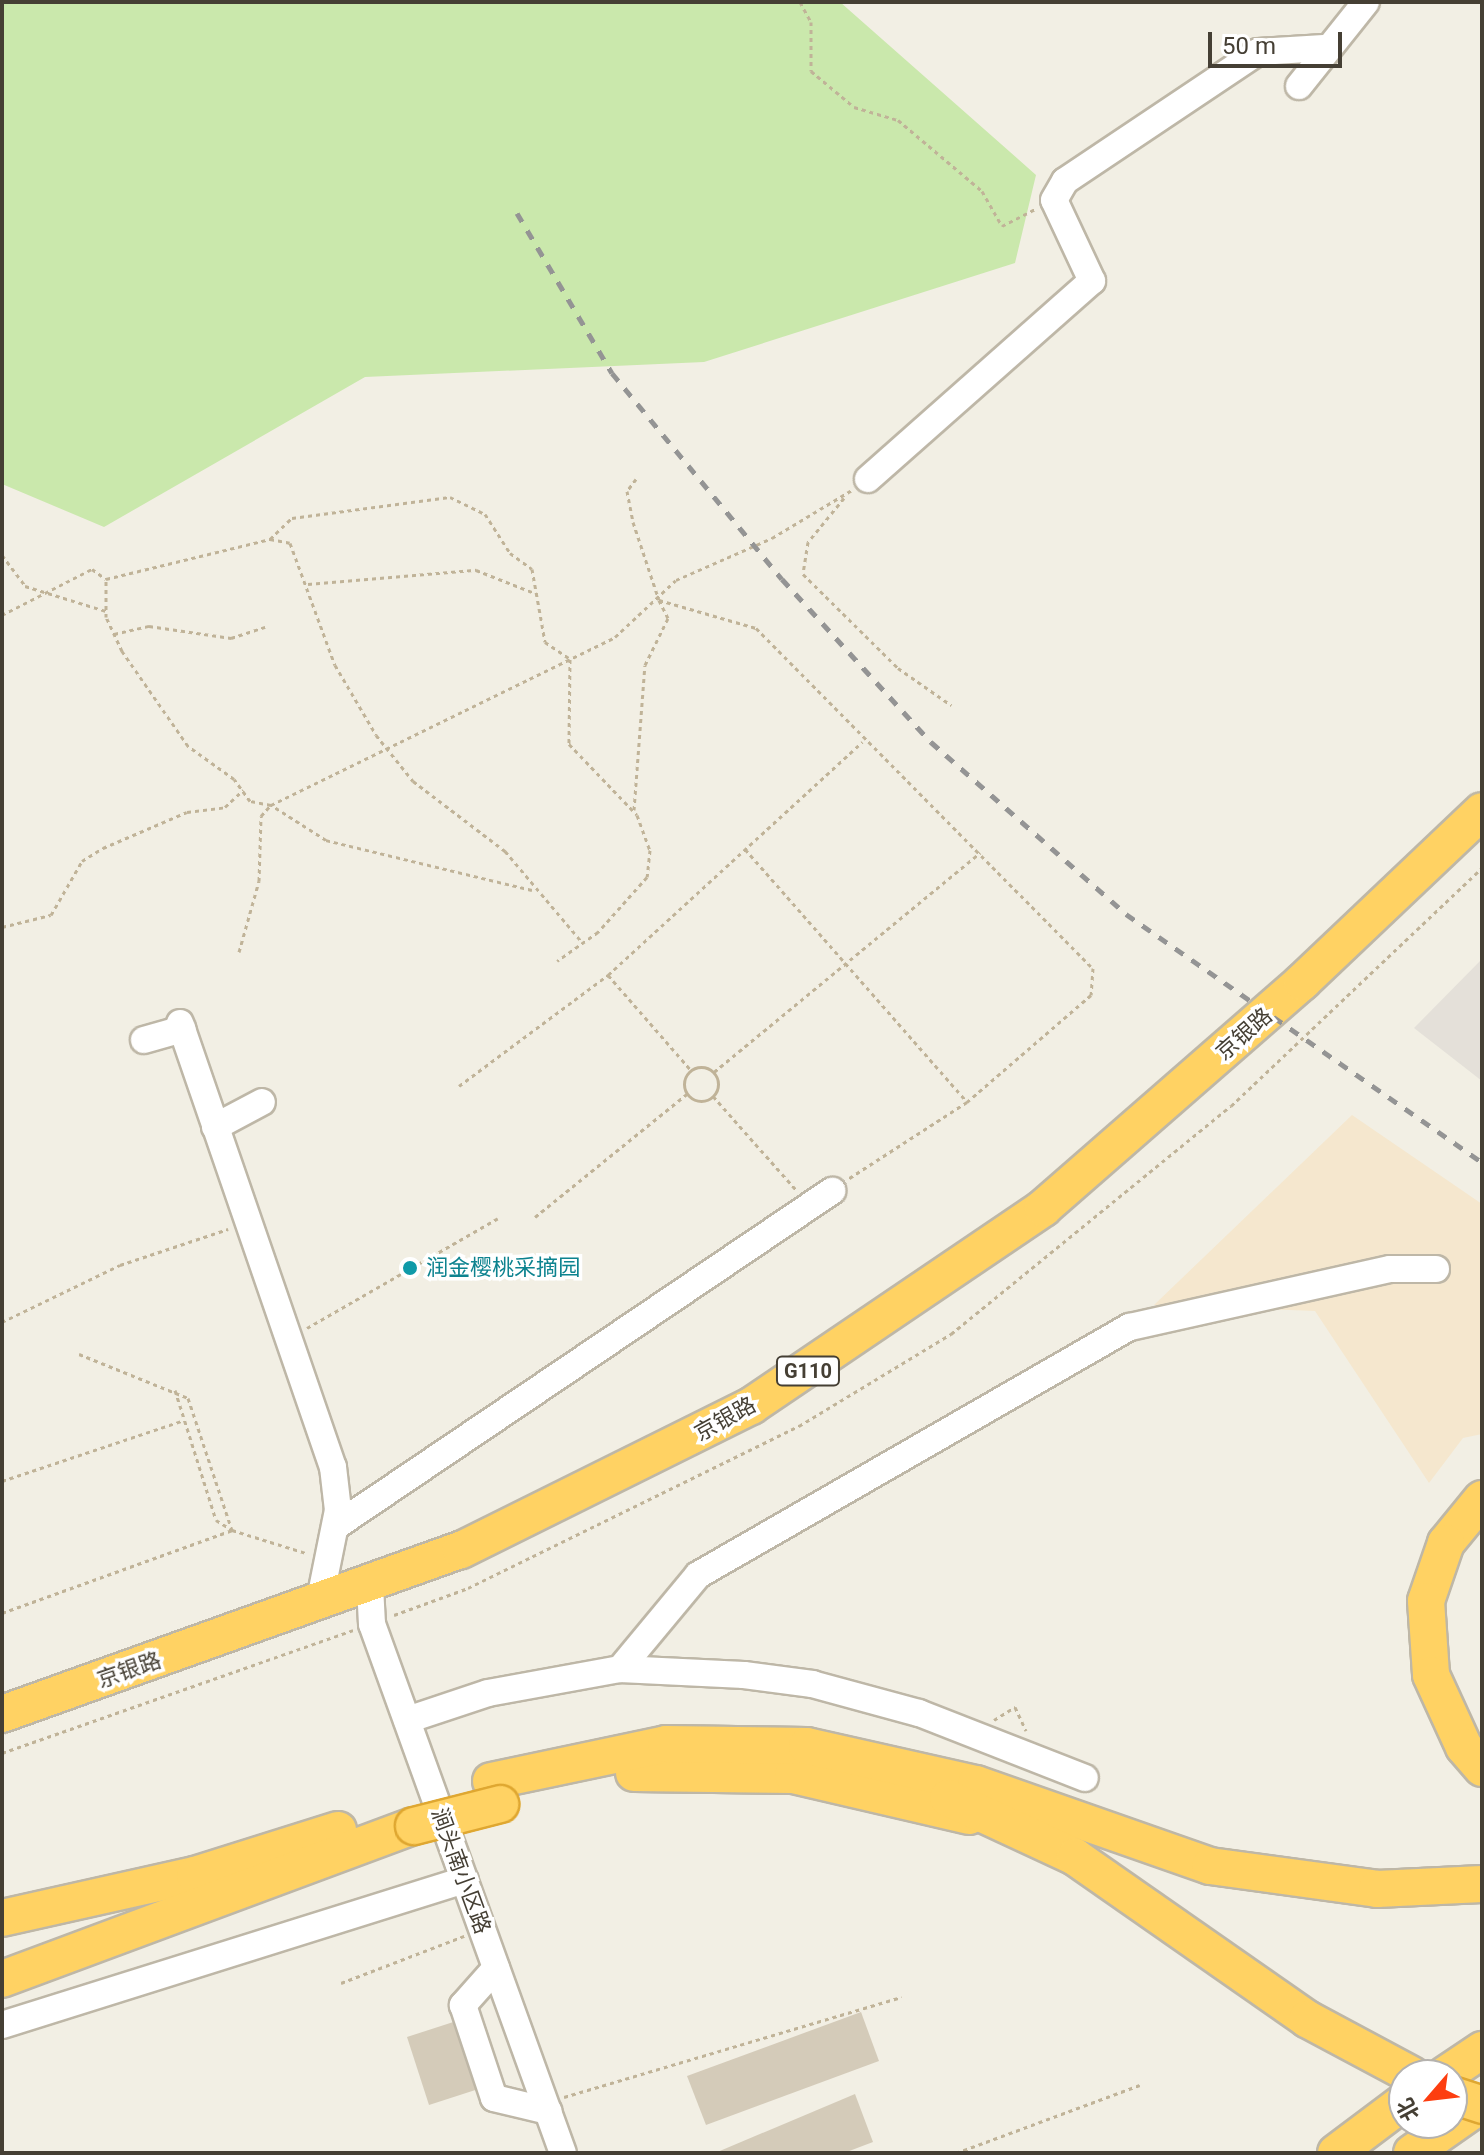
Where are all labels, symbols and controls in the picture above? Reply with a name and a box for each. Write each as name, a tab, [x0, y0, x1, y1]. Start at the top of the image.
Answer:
scale bar	[1212, 16, 1346, 66]
text: 50 m	[1222, 32, 1276, 60]
street label: 京银路	[1210, 1002, 1278, 1066]
place label: 润金樱桃采摘园	[426, 1255, 580, 1281]
marker: 润金樱桃采摘园	[401, 1259, 419, 1277]
road number: G110	[774, 1355, 842, 1387]
street label: 京银路	[690, 1391, 760, 1447]
street label: 京银路	[94, 1647, 164, 1693]
street label: 涧头南小区路	[426, 1804, 496, 1938]
north arrow	[1388, 2059, 1468, 2139]
text: 北	[1392, 2094, 1424, 2125]

